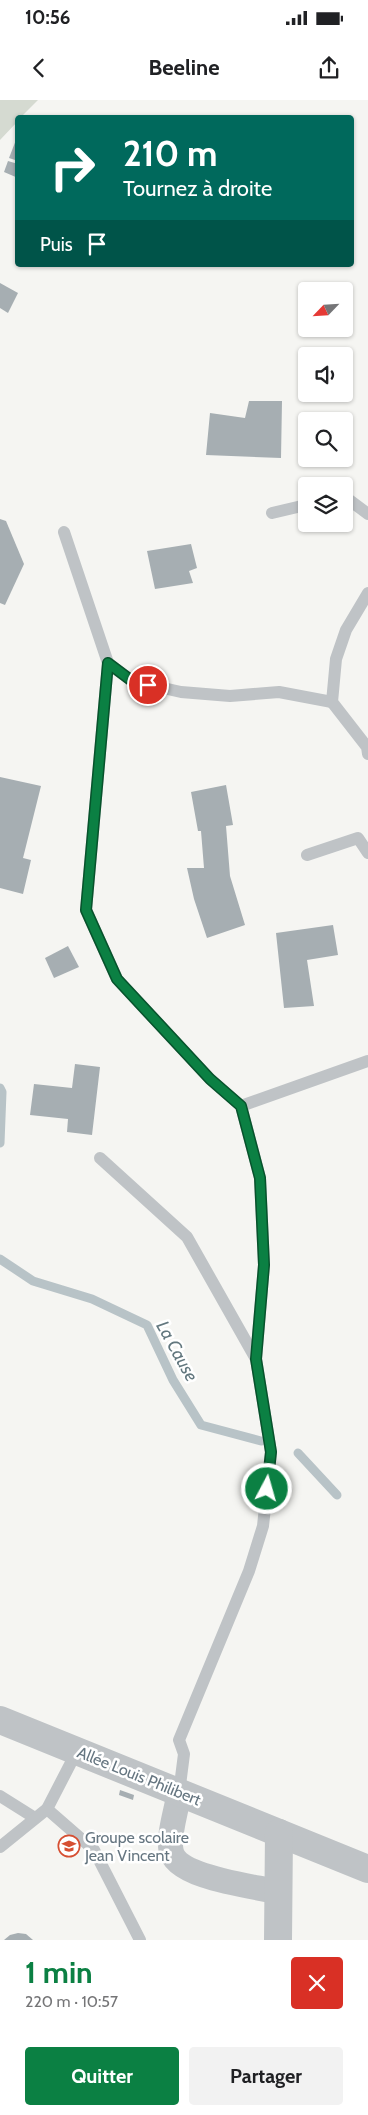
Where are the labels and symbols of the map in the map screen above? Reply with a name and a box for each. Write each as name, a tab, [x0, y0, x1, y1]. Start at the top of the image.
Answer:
north arrow	[298, 282, 352, 338]
pin	[127, 664, 169, 706]
water label: La Cause	[151, 1317, 203, 1385]
position arrow	[240, 1462, 292, 1514]
street label: Allée Louis Philibert	[74, 1743, 204, 1810]
place label: Groupe scolaire Jean Vincent	[84, 1828, 189, 1865]
school or university icon: Groupe scolaire Jean Vincent	[57, 1834, 81, 1858]

